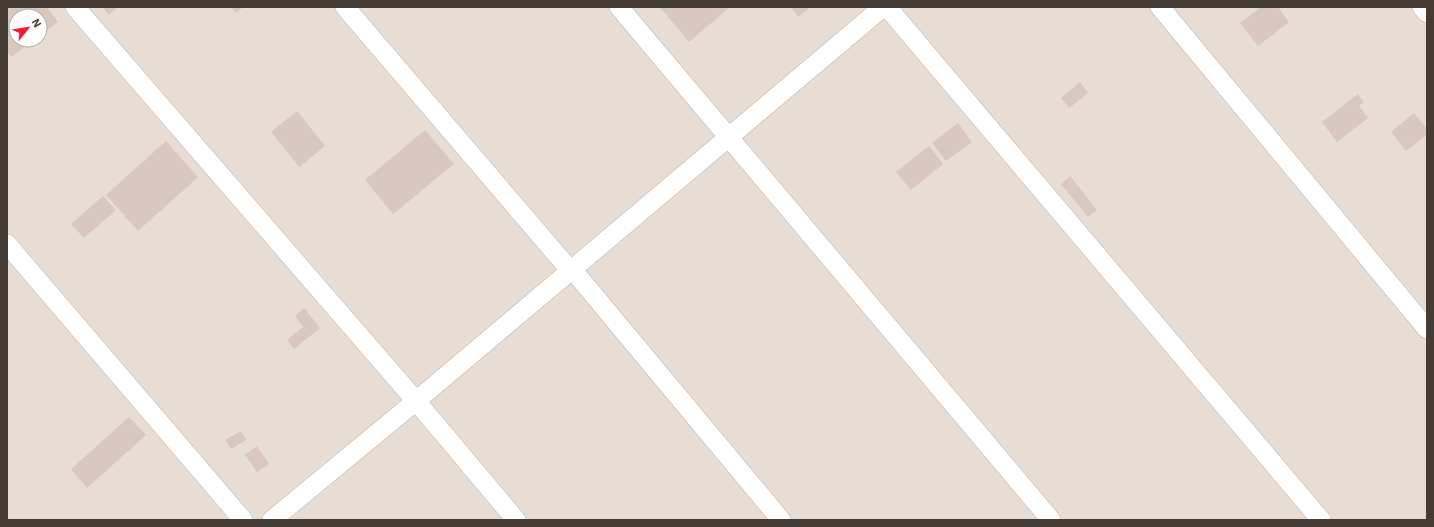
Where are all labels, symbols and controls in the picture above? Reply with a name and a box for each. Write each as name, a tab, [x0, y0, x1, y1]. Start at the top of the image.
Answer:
north arrow	[8, 8, 48, 48]
text: N	[29, 16, 45, 30]

